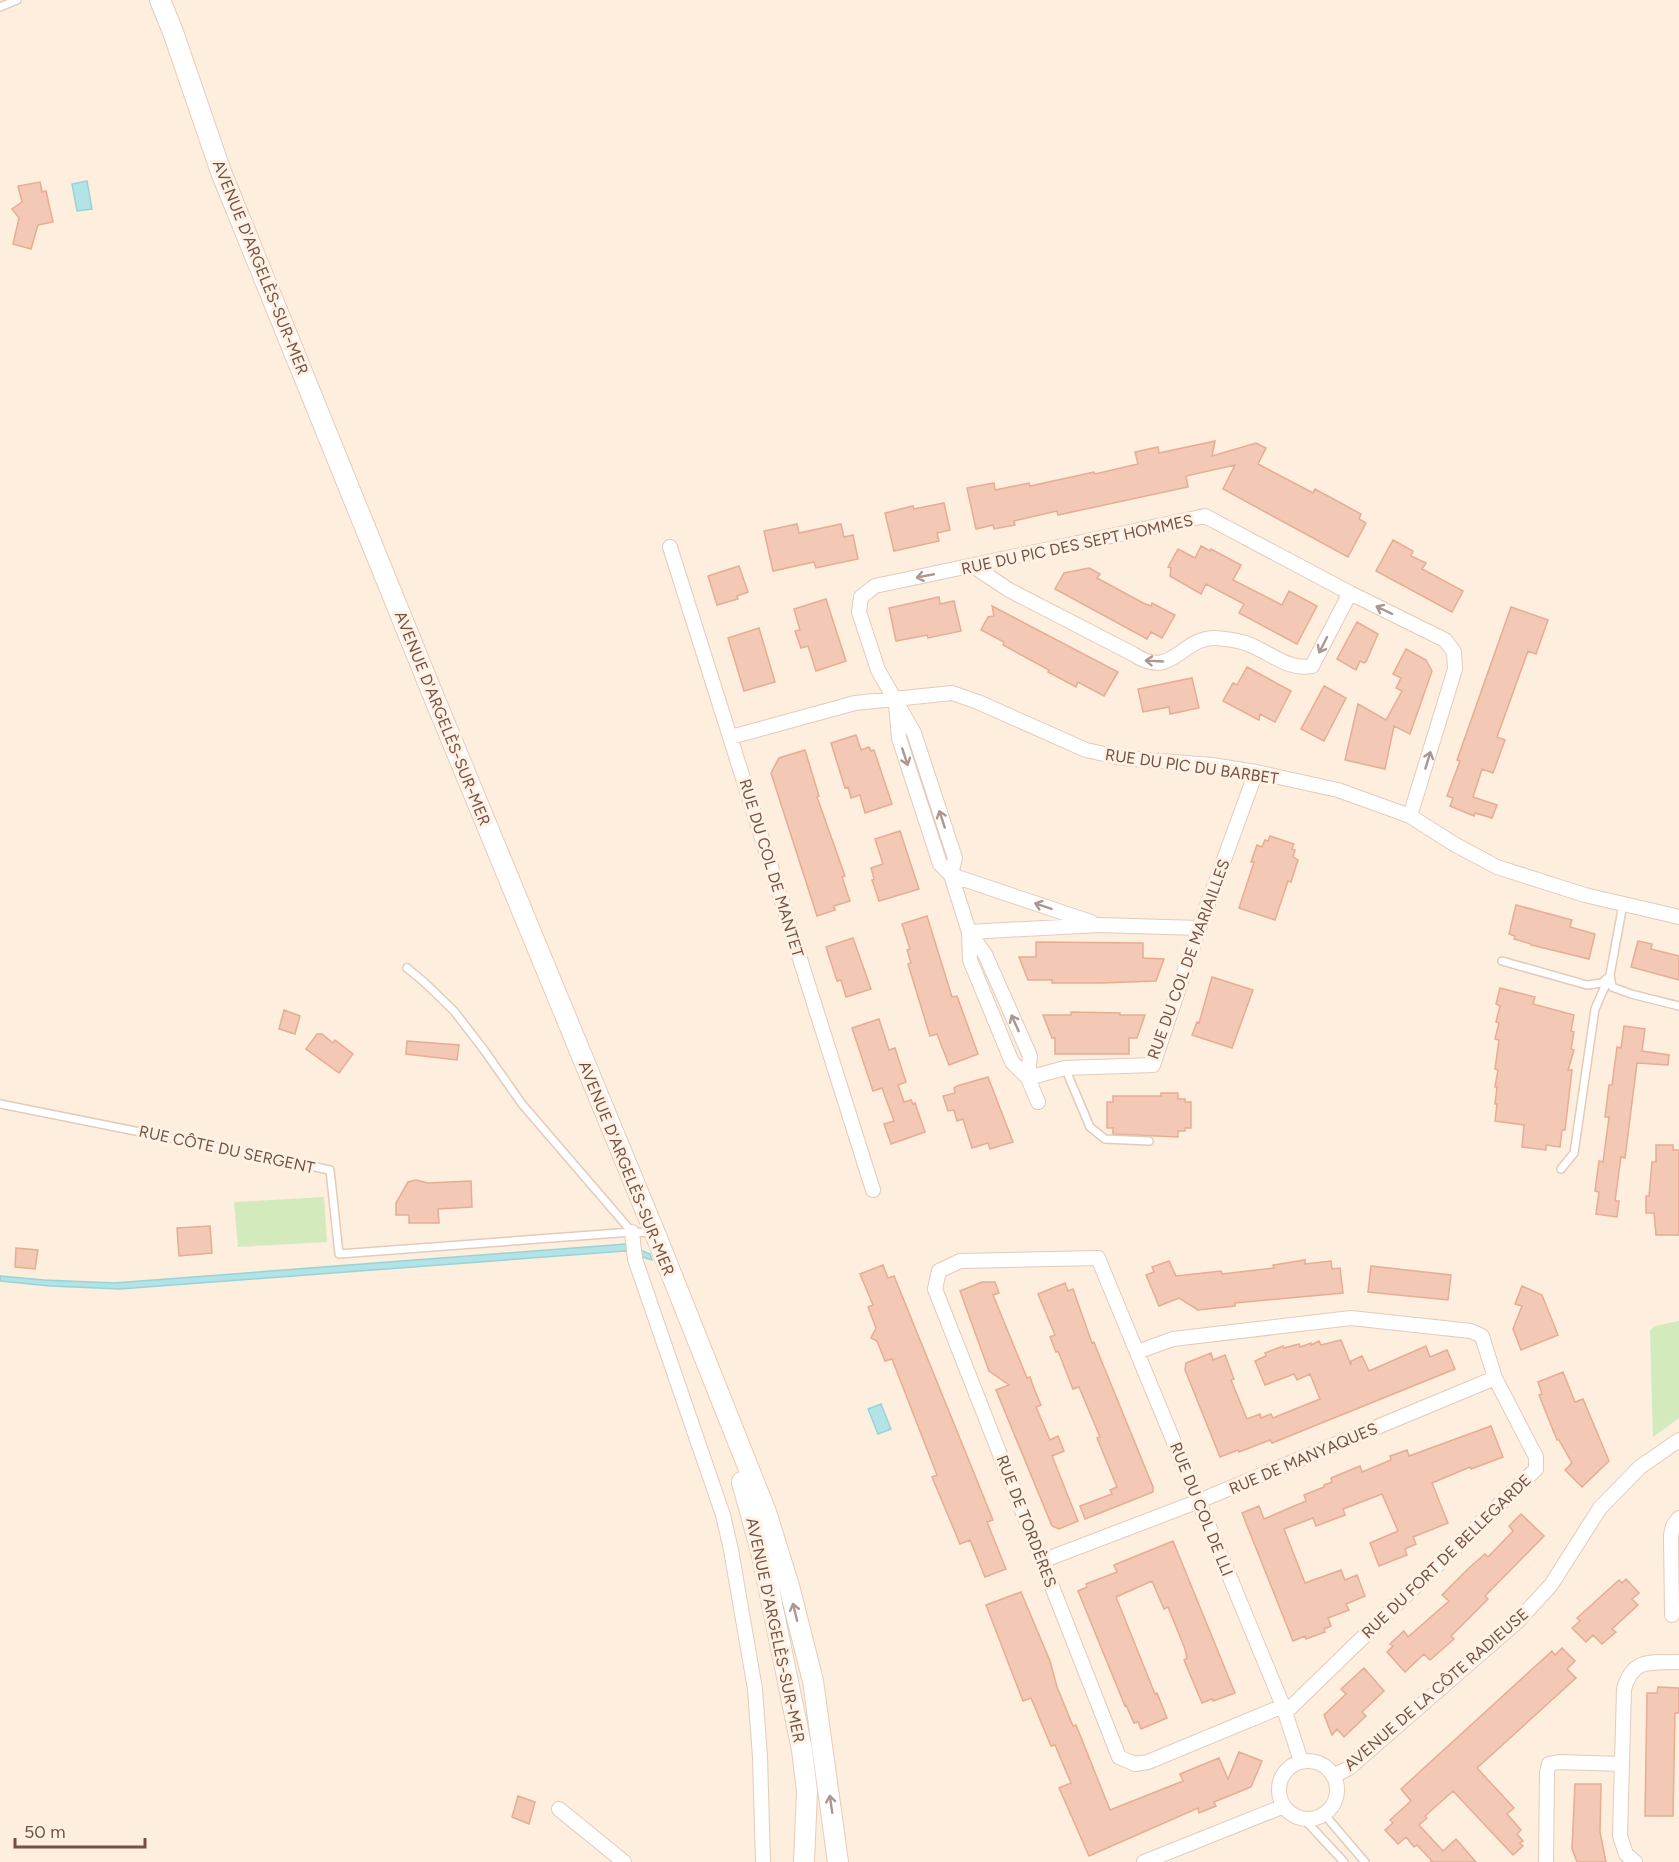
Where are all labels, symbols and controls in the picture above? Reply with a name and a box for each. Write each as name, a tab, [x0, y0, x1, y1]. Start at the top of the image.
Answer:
street label: AVENUE D'ARGELÈS-SUR-MER	[209, 157, 312, 377]
street label: RUE DU PIC DES SEPT HOMMES	[959, 511, 1195, 578]
one-way arrow	[915, 571, 935, 582]
one-way arrow	[1376, 603, 1394, 615]
street label: AVENUE D'ARGELÈS-SUR-MER	[391, 608, 494, 828]
one-way arrow	[1317, 635, 1328, 653]
one-way arrow	[1145, 656, 1164, 667]
street label: RUE DU PIC DU BARBET	[1104, 745, 1280, 788]
one-way arrow	[900, 747, 911, 766]
one-way arrow	[1423, 751, 1434, 770]
street label: RUE DU COL DE MANTET	[735, 777, 808, 960]
one-way arrow	[936, 810, 947, 829]
street label: RUE DU COL DE MARIAILLES	[1143, 856, 1234, 1062]
one-way arrow	[1034, 900, 1053, 911]
one-way arrow	[1009, 1014, 1021, 1032]
street label: AVENUE D'ARGELÈS-SUR-MER	[575, 1058, 678, 1278]
street label: RUE CÔTE DU SERGENT	[137, 1122, 317, 1177]
street label: RUE DE MANYAQUES	[1226, 1418, 1380, 1498]
street label: RUE DU COL DE LLI	[1166, 1439, 1237, 1579]
street label: RUE DE TORDÈRES	[993, 1452, 1061, 1590]
street label: RUE DU FORT DE BELLEGARDE	[1358, 1470, 1535, 1642]
street label: AVENUE D'ARGELÈS-SUR-MER	[742, 1516, 809, 1744]
one-way arrow	[789, 1603, 801, 1622]
street label: AVENUE DE LA CÔTE RADIEUSE	[1340, 1604, 1532, 1775]
one-way arrow	[825, 1795, 836, 1814]
scale bar	[15, 1811, 146, 1849]
text: 50 m	[24, 1821, 66, 1843]

